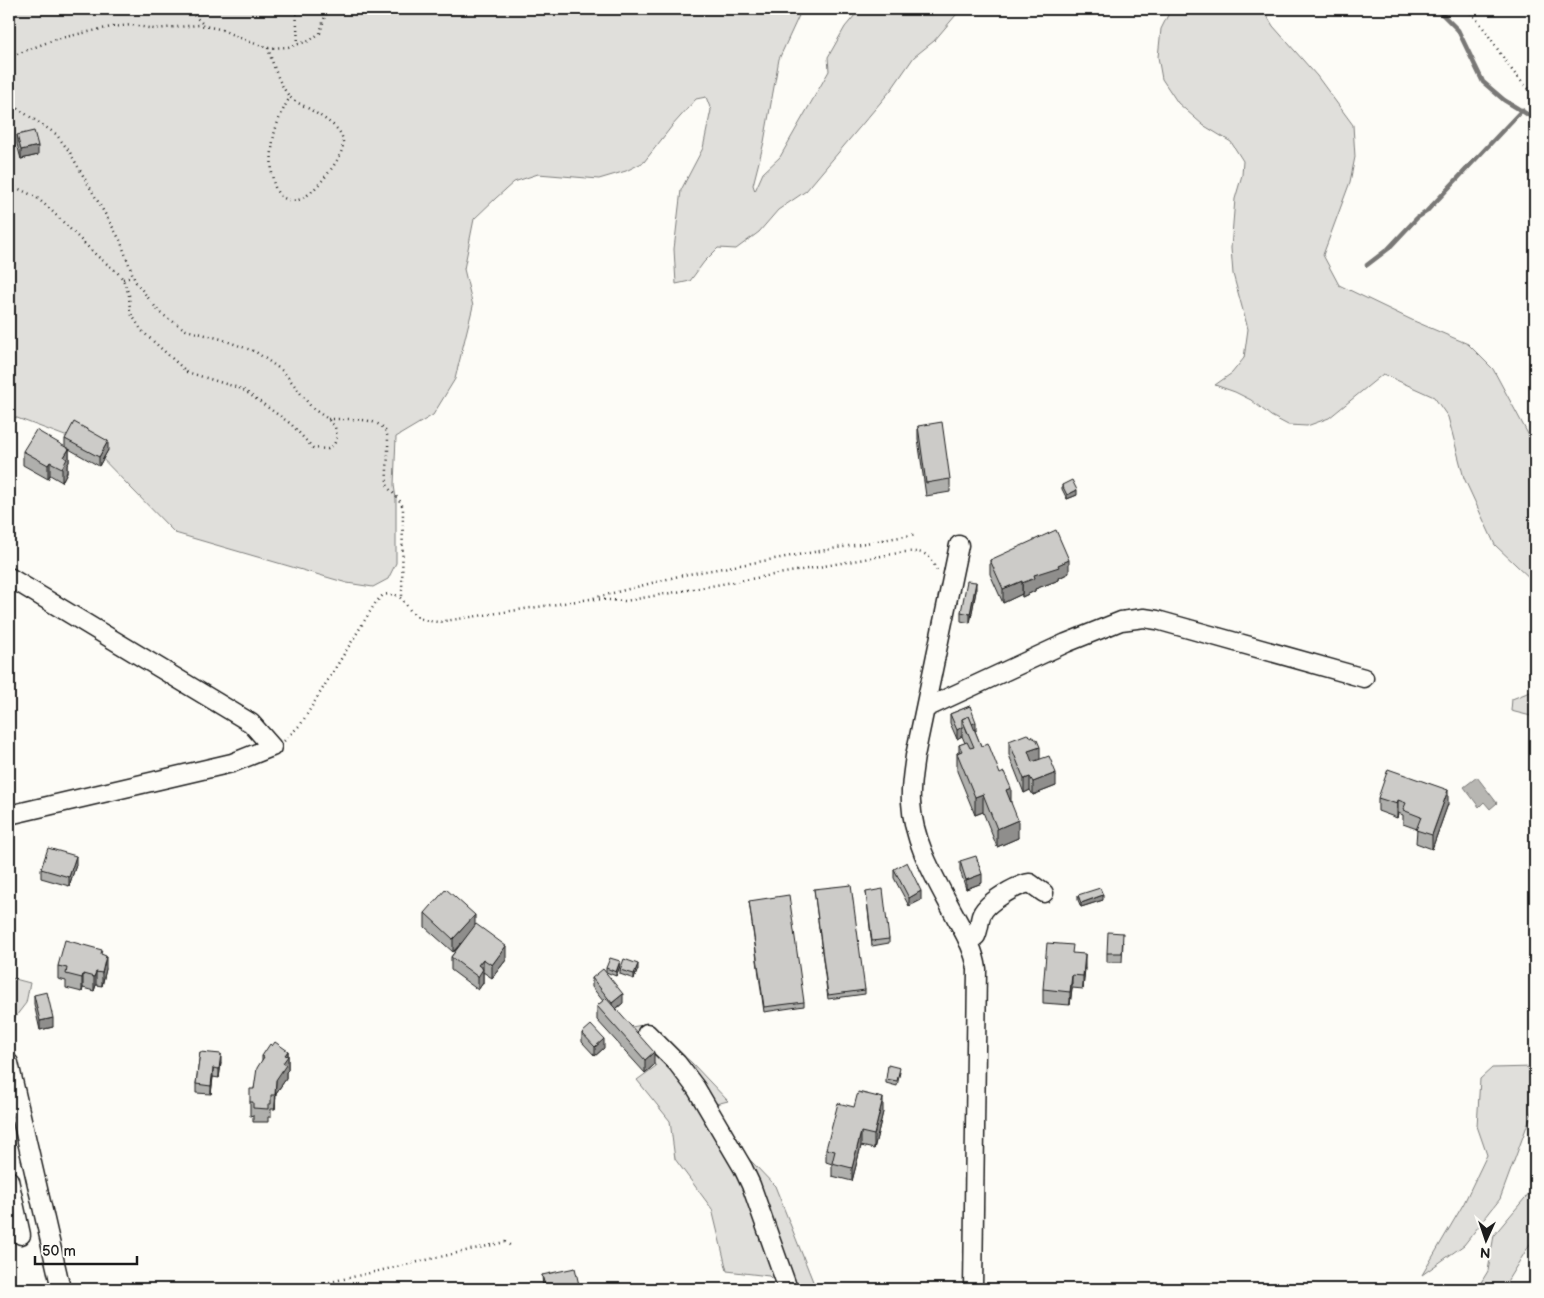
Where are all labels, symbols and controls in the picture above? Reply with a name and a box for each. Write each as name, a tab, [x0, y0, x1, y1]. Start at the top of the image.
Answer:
north arrow	[1462, 1216, 1512, 1266]
scale bar	[35, 1233, 138, 1265]
text: 50 m	[42, 1242, 76, 1261]
text: N	[1480, 1244, 1491, 1261]

